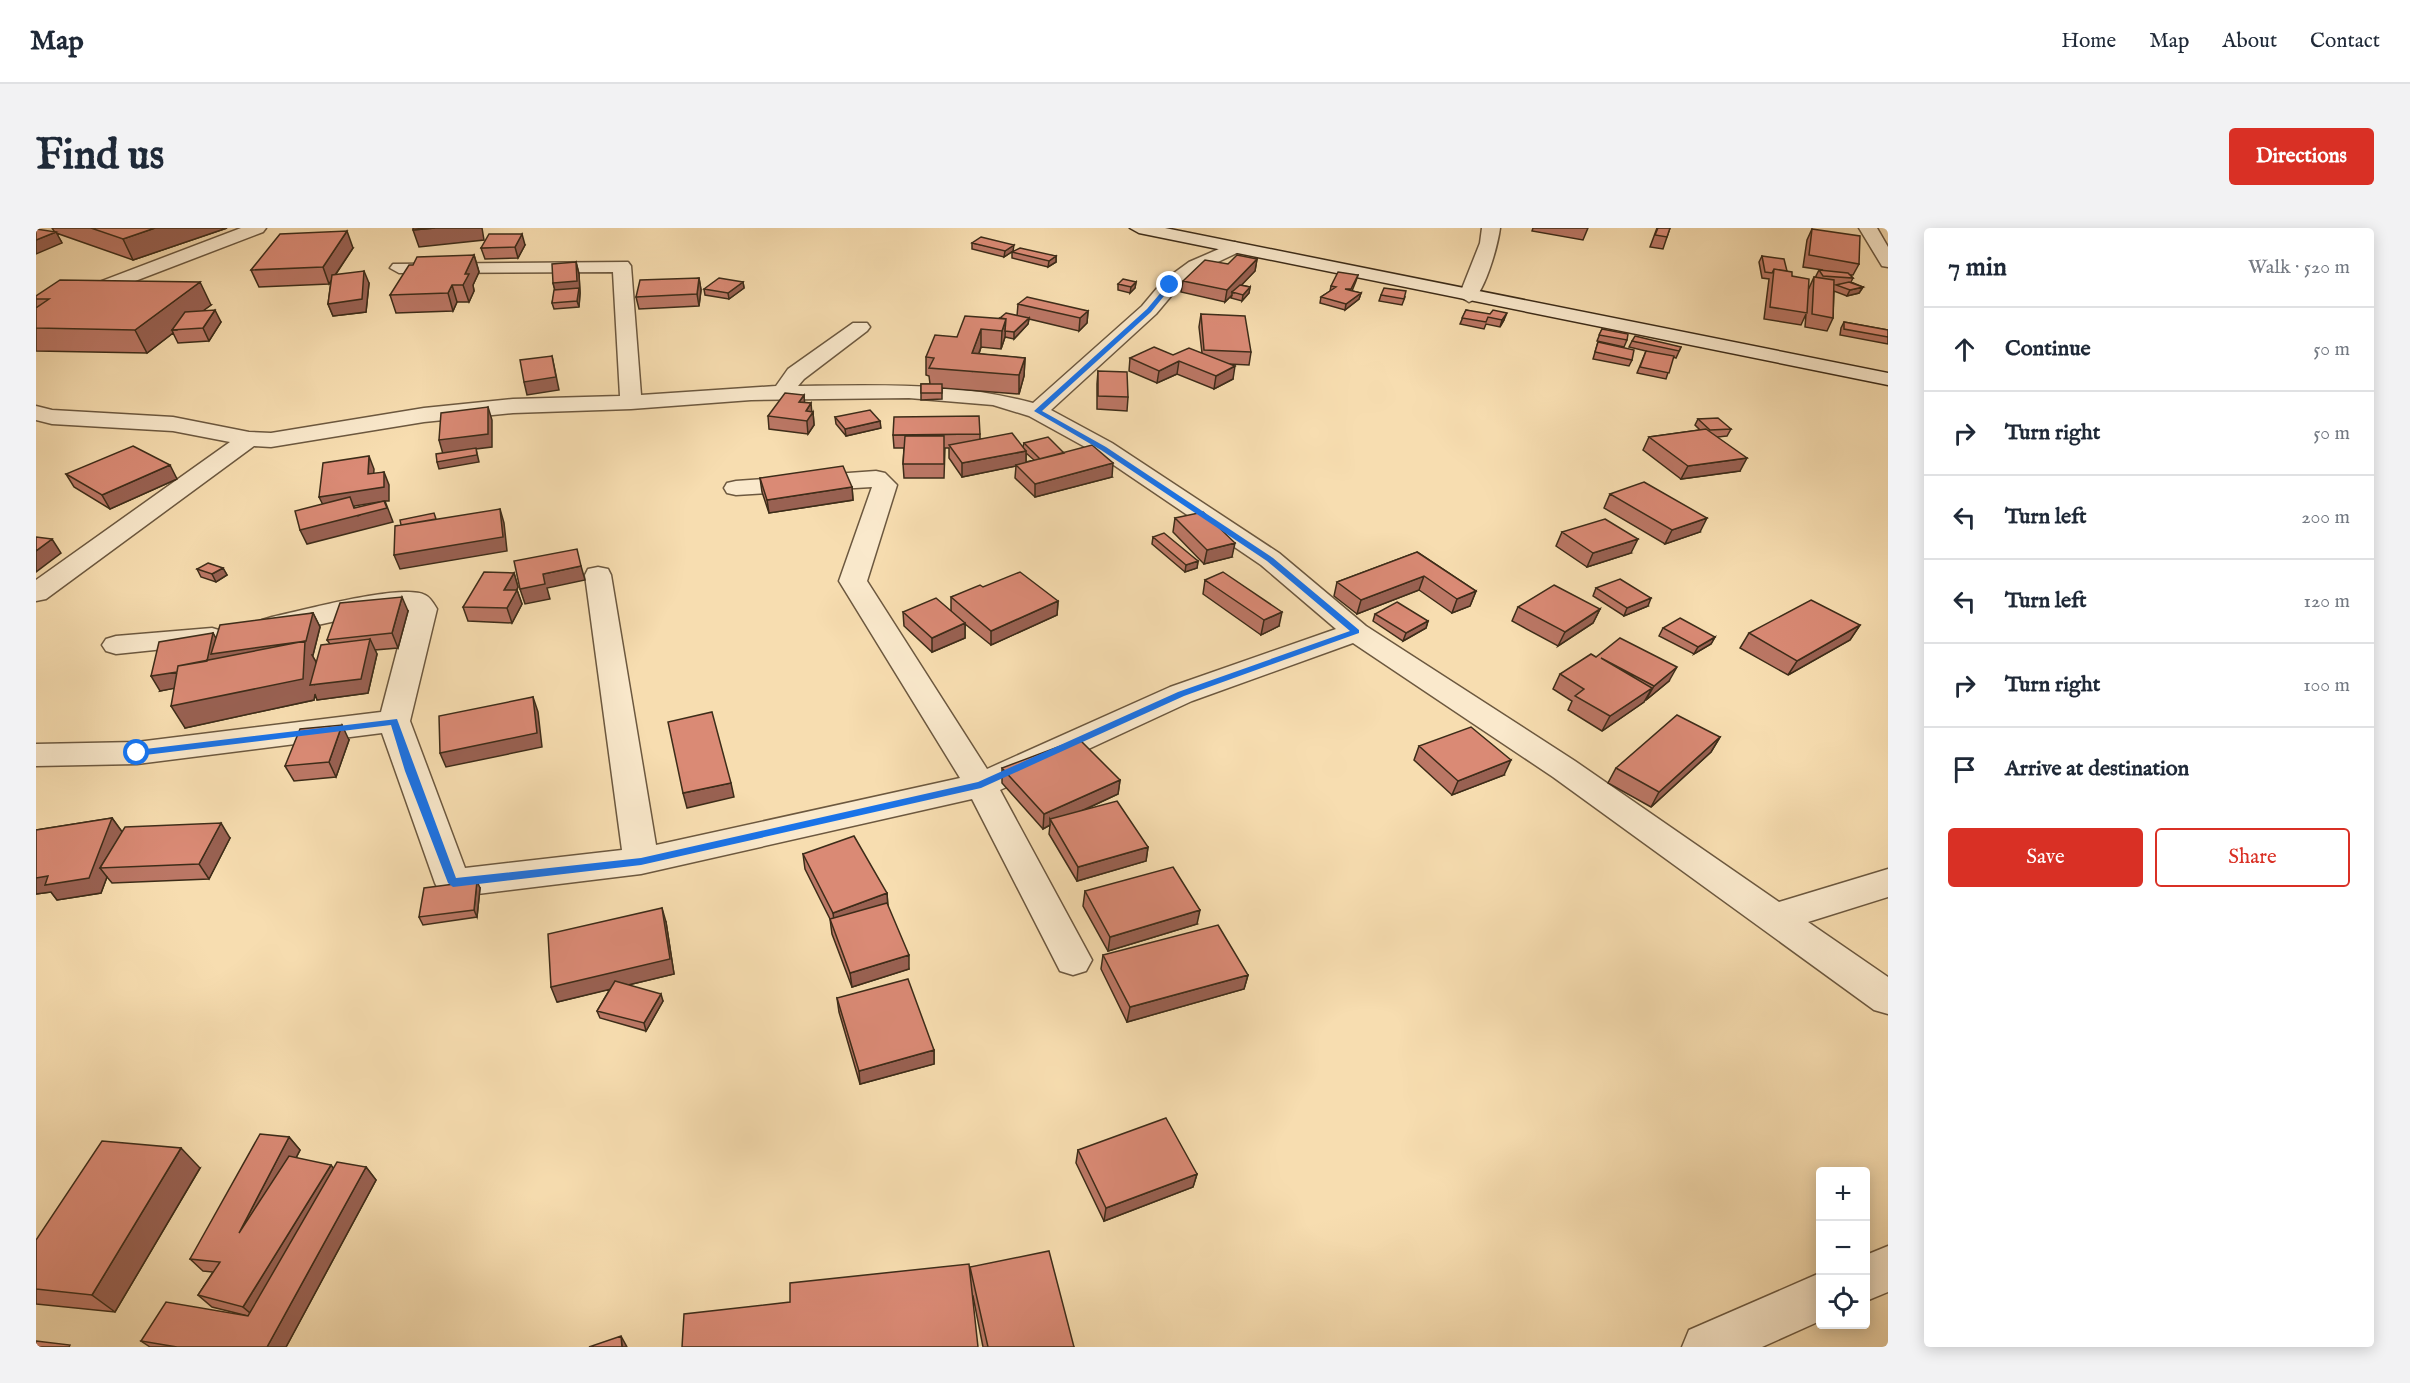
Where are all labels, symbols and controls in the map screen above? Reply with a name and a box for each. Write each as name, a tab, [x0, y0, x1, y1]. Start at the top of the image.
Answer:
text: Map	[30, 24, 84, 59]
text: Home	[2061, 28, 2116, 55]
text: Map	[2149, 28, 2189, 55]
text: About	[2222, 28, 2277, 55]
text: Contact	[2310, 28, 2380, 55]
button: Directions	[2229, 128, 2374, 185]
text: Find us	[36, 130, 164, 183]
text: 7 min	[1948, 251, 2007, 284]
text: Walk · 520 m	[2248, 255, 2350, 280]
route end	[1156, 271, 1182, 297]
icon: ahead	[1948, 333, 1981, 366]
text: Continue	[2005, 335, 2091, 363]
text: 50 m	[2313, 337, 2350, 362]
icon: right	[1948, 417, 1981, 450]
text: Turn right	[2005, 419, 2100, 447]
text: 50 m	[2313, 421, 2350, 446]
icon: left	[1948, 501, 1981, 534]
text: Turn left	[2005, 503, 2087, 531]
text: 200 m	[2301, 505, 2350, 530]
icon: left	[1948, 585, 1981, 618]
text: Turn left	[2005, 587, 2087, 615]
text: 120 m	[2304, 589, 2350, 614]
icon: right	[1948, 669, 1981, 702]
text: Turn right	[2005, 671, 2100, 699]
text: 100 m	[2303, 673, 2350, 698]
route start	[123, 739, 149, 765]
icon: arrive	[1948, 753, 1981, 786]
text: Arrive at destination	[2005, 755, 2189, 783]
button: Save	[1948, 828, 2143, 887]
button: Share	[2155, 828, 2350, 887]
map controls	[1816, 1167, 1870, 1329]
button: +	[1816, 1167, 1870, 1221]
button: −	[1816, 1221, 1870, 1275]
button: locate	[1816, 1275, 1870, 1329]

